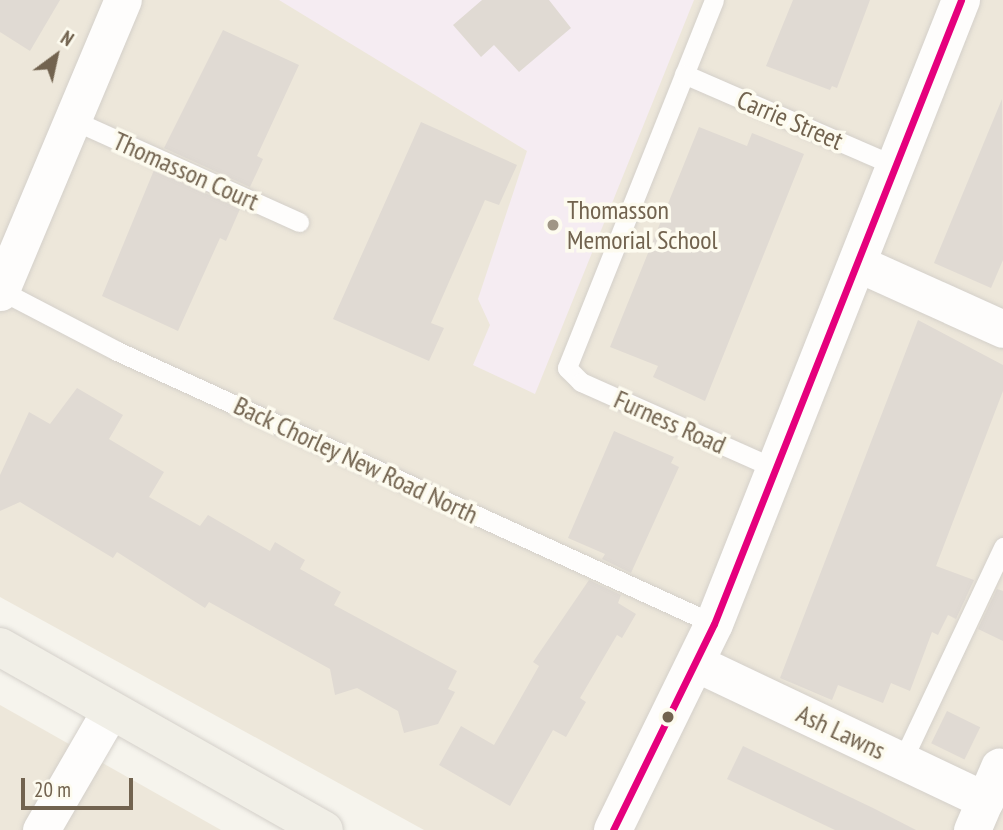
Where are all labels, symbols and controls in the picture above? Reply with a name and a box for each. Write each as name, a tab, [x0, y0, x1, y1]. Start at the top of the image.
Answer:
north arrow	[21, 21, 91, 91]
text: N	[57, 26, 78, 51]
street label: Carrie Street	[732, 84, 848, 156]
street label: Thomasson Court	[108, 125, 264, 217]
place label: Thomasson Memorial School	[567, 194, 718, 256]
marker: Thomasson Memorial School	[545, 217, 561, 233]
street label: Furness Road	[609, 384, 731, 460]
street label: Back Chorley New Road North	[228, 389, 484, 531]
street label: Ash Lawns	[792, 698, 890, 766]
unlabelled marker	[661, 710, 675, 724]
scale bar	[24, 764, 136, 808]
text: 20 m	[34, 776, 71, 803]

